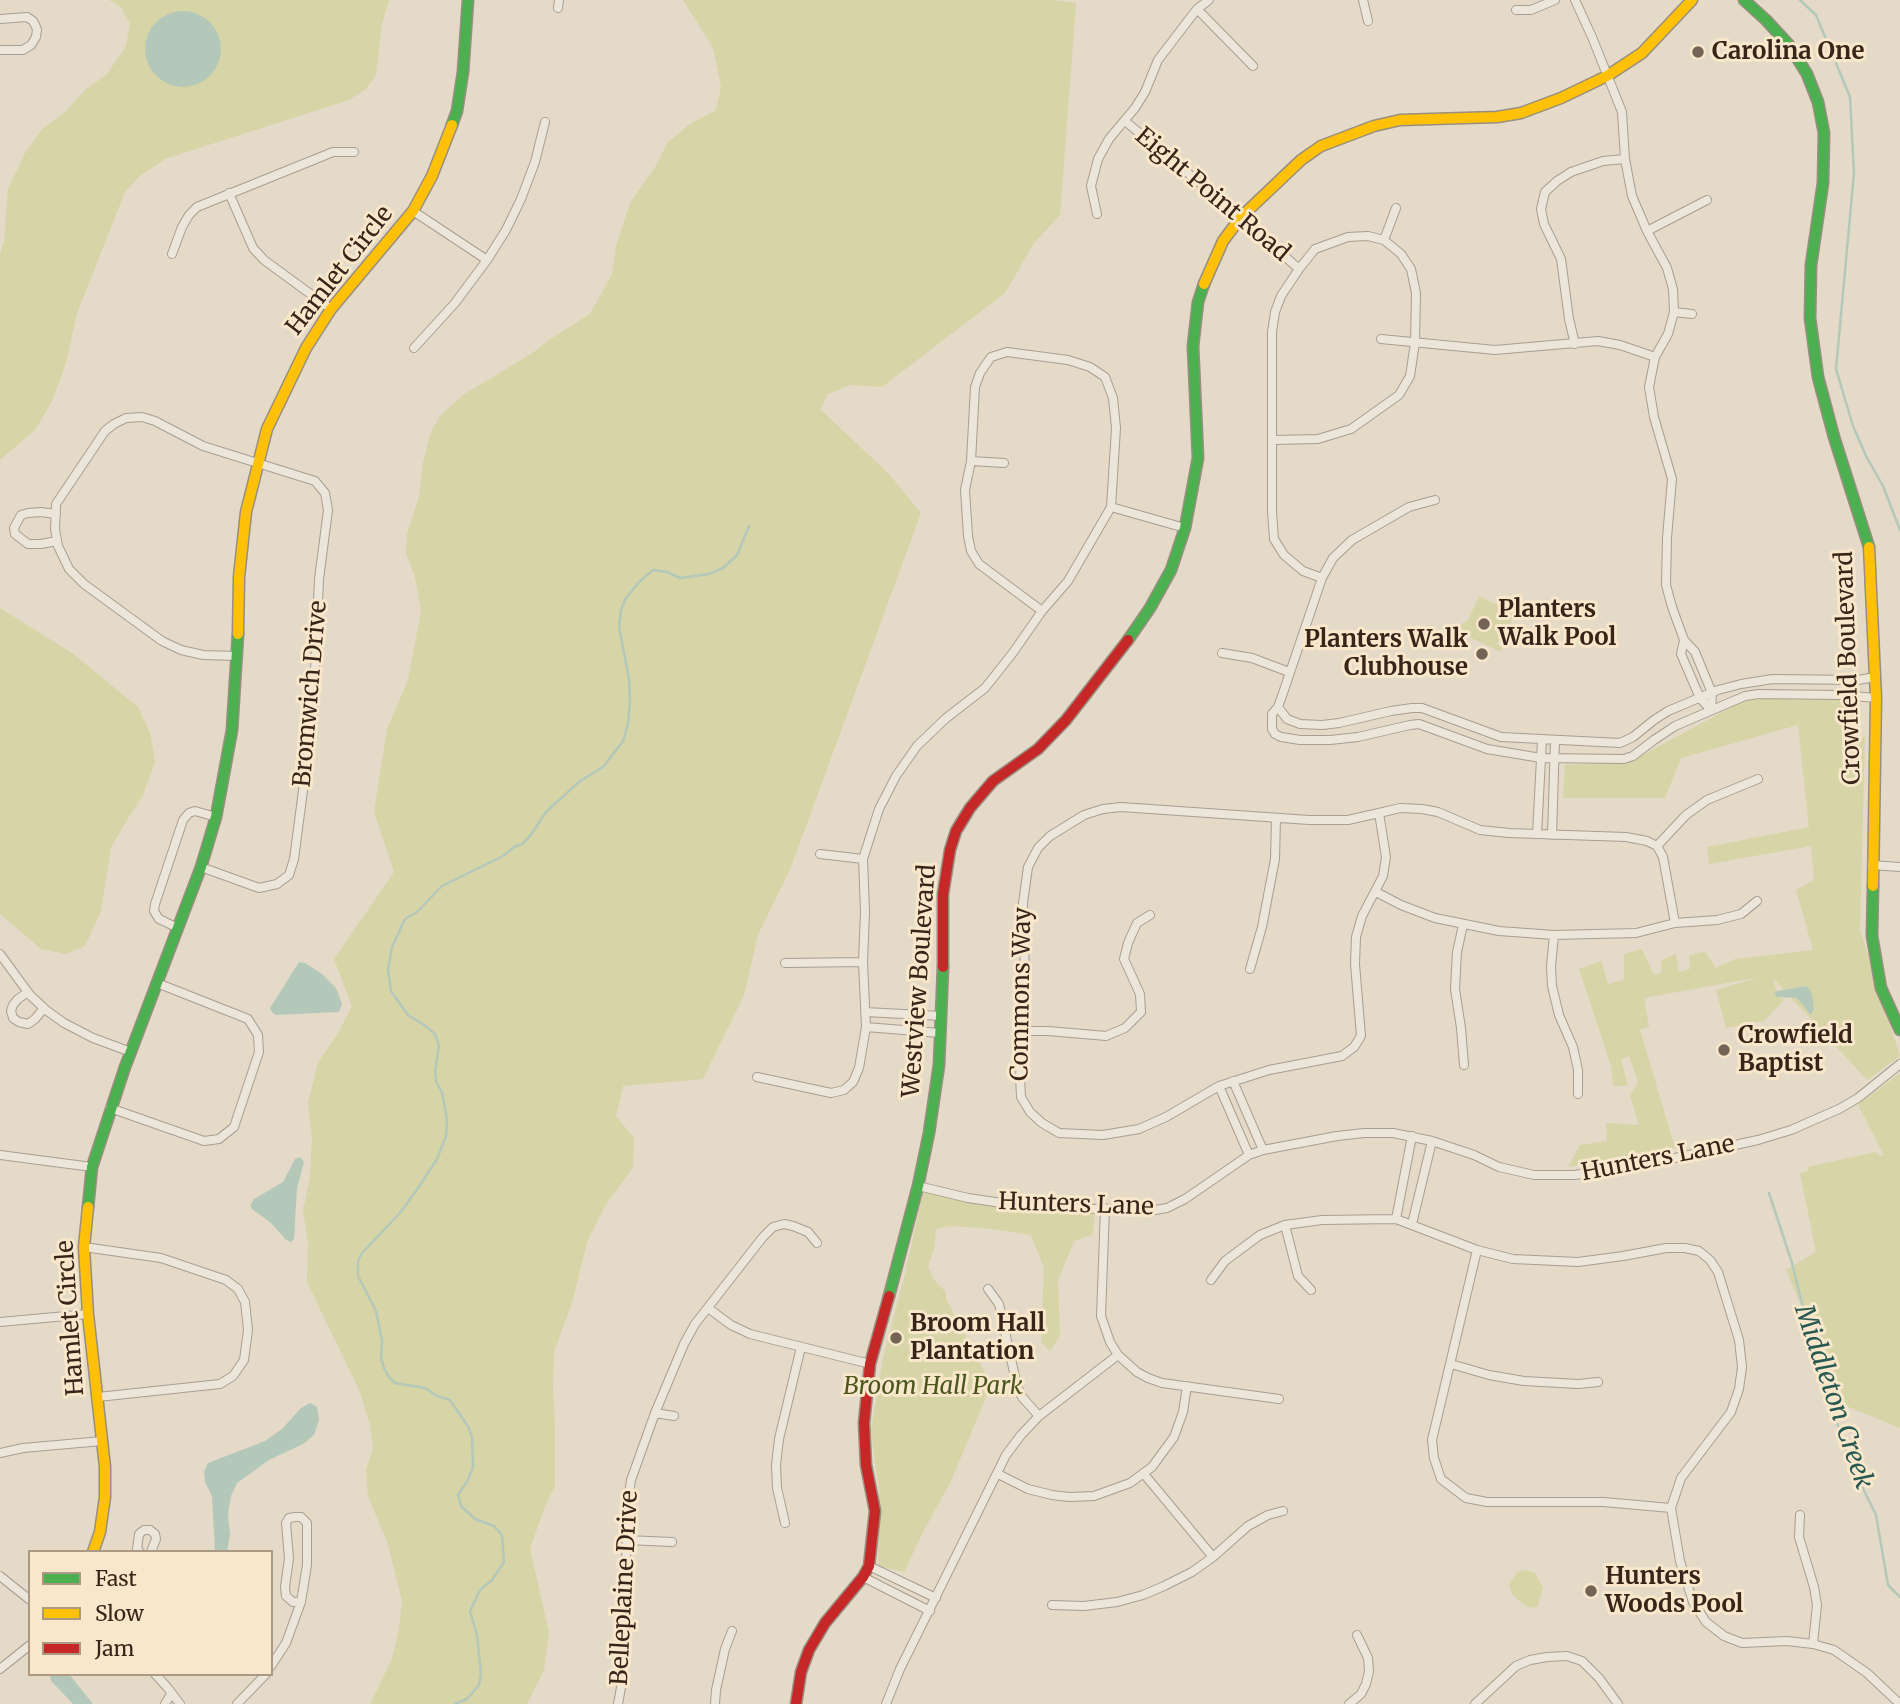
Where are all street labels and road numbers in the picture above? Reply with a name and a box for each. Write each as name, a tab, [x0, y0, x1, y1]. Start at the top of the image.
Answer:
street label: Eight Point Road	[1129, 122, 1295, 268]
street label: Hamlet Circle	[281, 201, 399, 341]
street label: Crowfield Boulevard	[1831, 551, 1867, 785]
street label: Bromwich Drive	[288, 599, 334, 789]
street label: Westview Boulevard	[897, 863, 943, 1099]
street label: Commons Way	[1006, 907, 1038, 1081]
street label: Hunters Lane	[1579, 1130, 1737, 1188]
street label: Hunters Lane	[998, 1188, 1154, 1222]
street label: Hamlet Circle	[51, 1239, 91, 1397]
street label: Belleplaine Drive	[606, 1490, 644, 1686]

